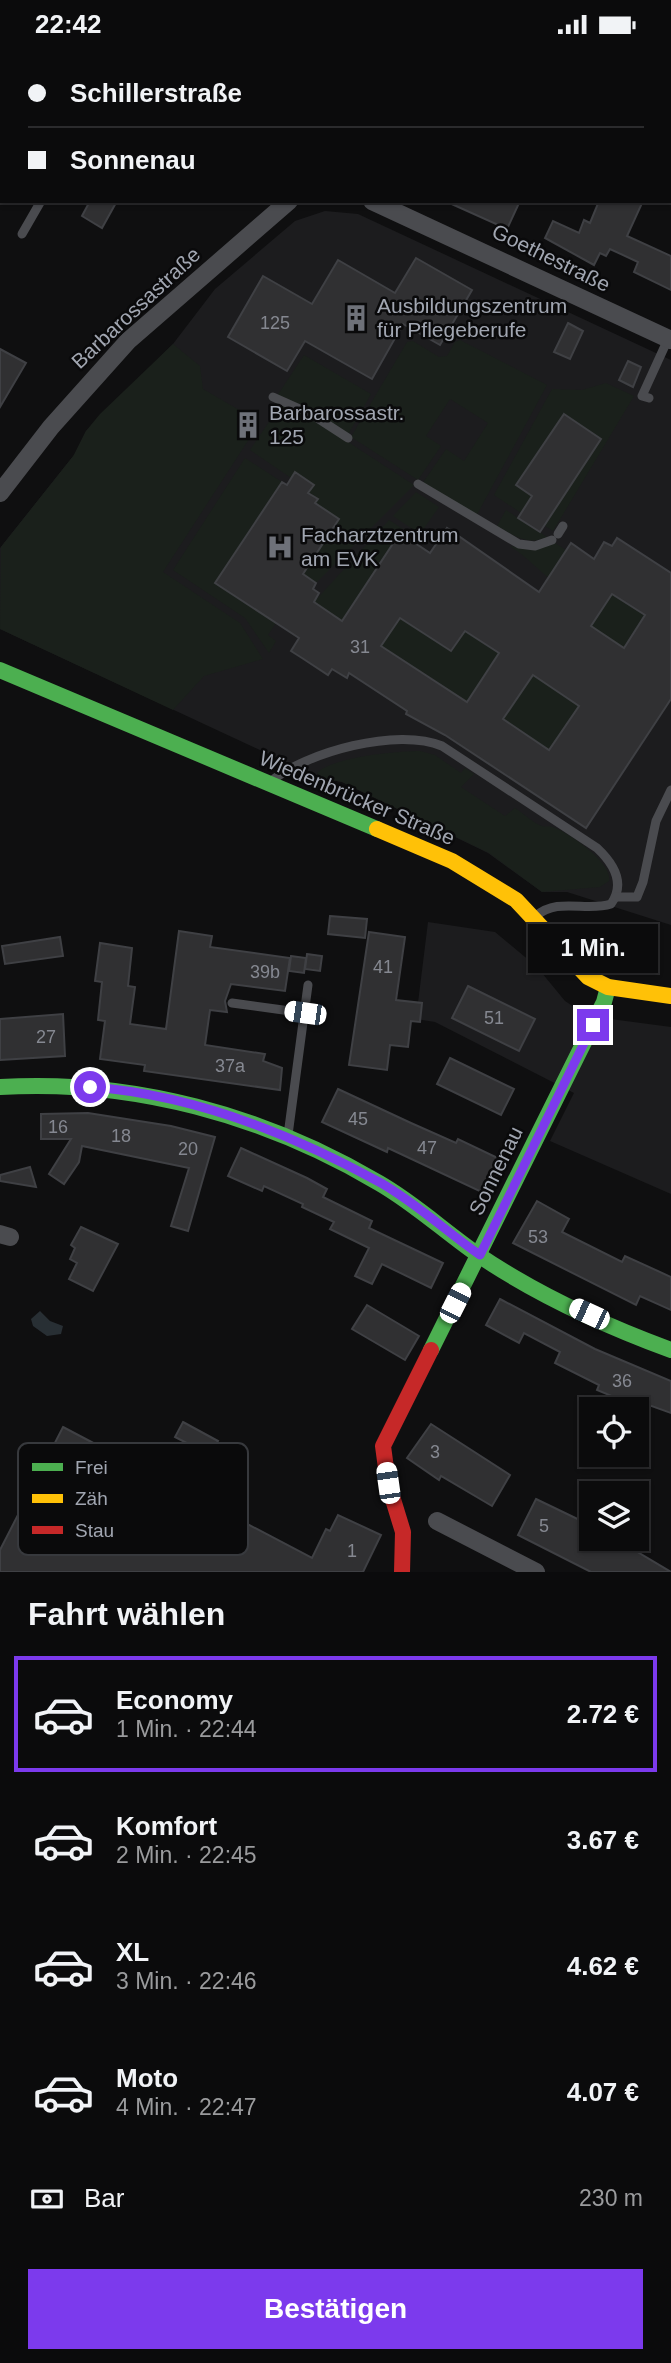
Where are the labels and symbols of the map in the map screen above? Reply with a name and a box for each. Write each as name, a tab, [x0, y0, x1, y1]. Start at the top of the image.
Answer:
street label: Goethestraße	[488, 219, 614, 296]
street label: Barbarossastraße	[67, 242, 205, 373]
place label: Ausbildungszentrum für Pflegeberufe	[377, 294, 567, 341]
building icon: Ausbildungszentrum für Pflegeberufe	[341, 303, 371, 333]
house number: 125	[260, 313, 290, 333]
place label: Barbarossastr. 125	[269, 401, 404, 448]
building icon: Barbarossastr. 125	[233, 410, 263, 440]
place label: Facharztzentrum am EVK	[301, 523, 459, 570]
hospital icon: Facharztzentrum am EVK	[265, 532, 295, 562]
house number: 31	[350, 637, 370, 657]
street label: Wiedenbrücker Straße	[256, 746, 458, 849]
callout: 1 Min.	[528, 923, 658, 972]
house number: 41	[373, 957, 393, 977]
house number: 39b	[250, 962, 280, 982]
car	[283, 1000, 328, 1026]
house number: 51	[484, 1008, 504, 1028]
route end	[577, 1009, 609, 1041]
house number: 27	[36, 1027, 56, 1047]
house number: 37a	[215, 1056, 246, 1076]
route start	[74, 1071, 106, 1103]
house number: 45	[348, 1109, 368, 1129]
house number: 16	[48, 1117, 68, 1137]
street label: Sonnenau	[464, 1123, 527, 1219]
house number: 18	[111, 1126, 131, 1146]
house number: 47	[417, 1138, 437, 1158]
house number: 20	[178, 1139, 198, 1159]
house number: 53	[528, 1227, 548, 1247]
car	[437, 1280, 474, 1326]
car	[566, 1296, 613, 1332]
house number: 36	[612, 1371, 632, 1391]
house number: 3	[430, 1442, 440, 1462]
legend	[18, 1443, 248, 1555]
text: Frei	[75, 1457, 108, 1478]
car	[375, 1461, 402, 1505]
text: Zäh	[75, 1488, 108, 1509]
house number: 5	[539, 1516, 549, 1536]
text: Stau	[75, 1520, 114, 1541]
house number: 1	[347, 1541, 357, 1561]

